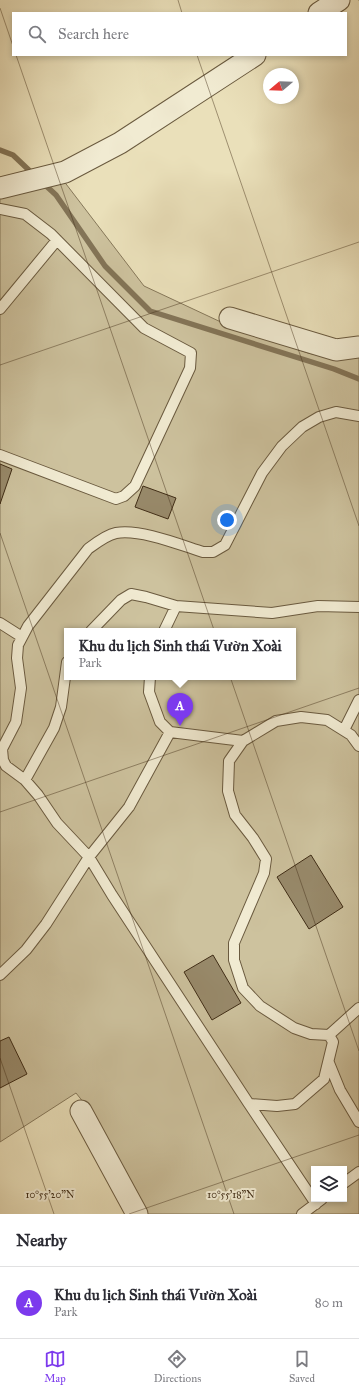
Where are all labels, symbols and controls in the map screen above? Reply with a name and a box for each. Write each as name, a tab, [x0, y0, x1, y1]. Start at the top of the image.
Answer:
search box	[12, 12, 347, 56]
icon: search	[26, 23, 48, 45]
text: Search here	[58, 25, 129, 43]
north arrow	[263, 68, 299, 104]
your location	[217, 510, 237, 530]
popup	[64, 628, 296, 680]
text: Khu du lịch Sinh thái Vườn Xoài	[78, 637, 282, 655]
text: Park	[78, 655, 102, 671]
pin: A	[167, 693, 193, 726]
map controls	[311, 1166, 347, 1202]
button: layers	[311, 1166, 347, 1202]
text: 10°55'20"N	[25, 1189, 75, 1201]
text: 10°55'18"N	[207, 1189, 255, 1201]
text: Nearby	[16, 1230, 67, 1251]
text: Khu du lịch Sinh thái Vườn Xoài	[54, 1286, 257, 1304]
text: A	[25, 1295, 33, 1311]
text: 80 m	[315, 1295, 343, 1311]
text: Park	[54, 1304, 78, 1320]
tab: Map	[44, 1348, 66, 1385]
tab: Directions	[154, 1348, 201, 1385]
tab: Saved	[289, 1348, 315, 1385]

